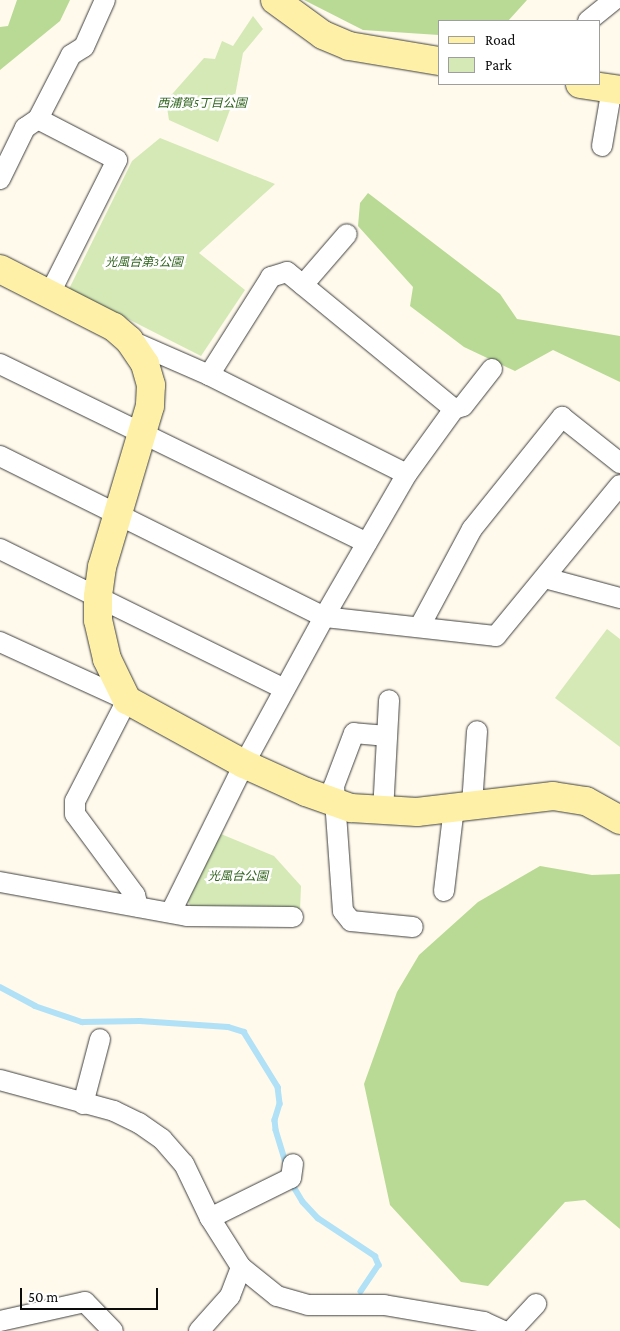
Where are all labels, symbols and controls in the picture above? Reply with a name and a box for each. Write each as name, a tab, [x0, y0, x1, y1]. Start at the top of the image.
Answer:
legend	[438, 20, 600, 85]
text: Road	[485, 32, 515, 48]
text: Park	[485, 57, 512, 73]
park label: 西浦賀5丁目公園	[157, 97, 247, 111]
park label: 光風台第3公園	[105, 256, 183, 270]
park label: 光風台公園	[208, 870, 268, 884]
scale bar	[22, 1278, 160, 1310]
text: 50 m	[28, 1289, 58, 1305]

